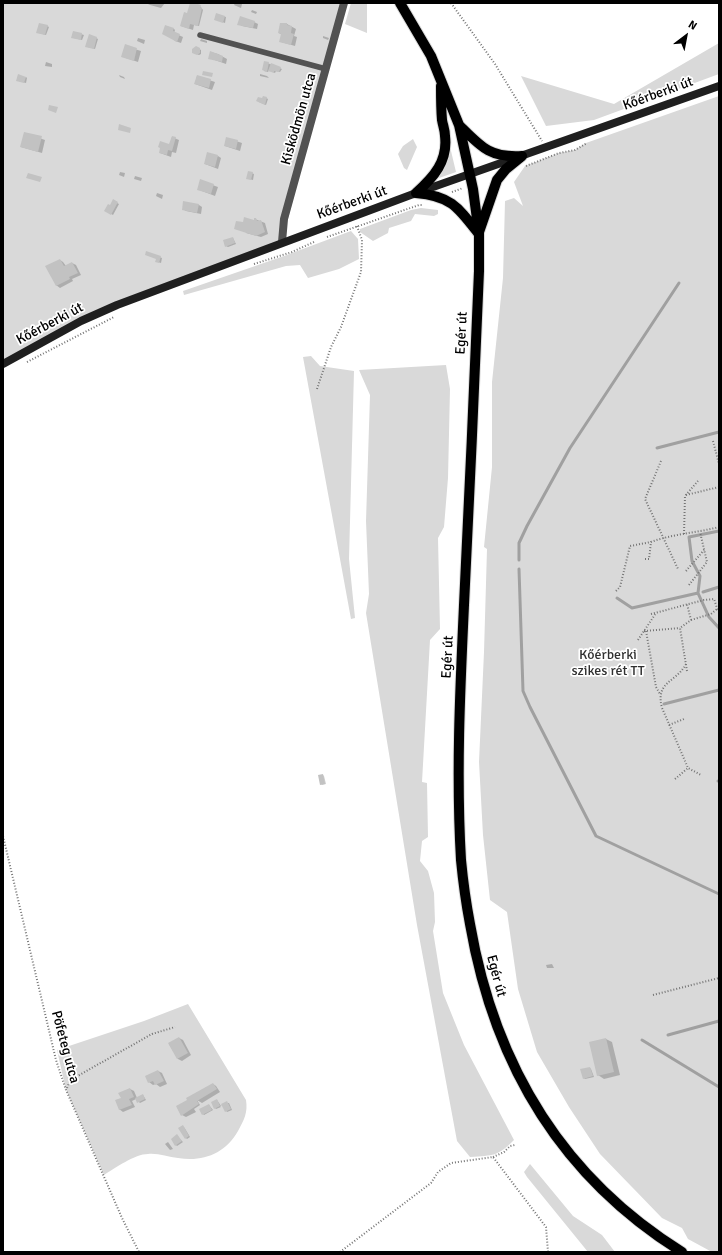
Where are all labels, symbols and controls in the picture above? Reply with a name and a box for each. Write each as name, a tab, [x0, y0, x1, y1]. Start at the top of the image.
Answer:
north arrow	[666, 16, 706, 56]
text: N	[686, 18, 699, 33]
street label: Kisködmön utca	[278, 71, 320, 167]
street label: Kőérberki út	[621, 74, 695, 114]
street label: Kőérberki út	[315, 183, 389, 223]
street label: Kőérberki út	[14, 299, 86, 349]
street label: Egér út	[452, 311, 472, 355]
street label: Egér út	[438, 635, 458, 679]
park label: Kőérberki szikes rét TT	[571, 647, 645, 680]
street label: Egér út	[482, 953, 510, 999]
street label: Pöfeteg utca	[47, 1009, 83, 1085]

